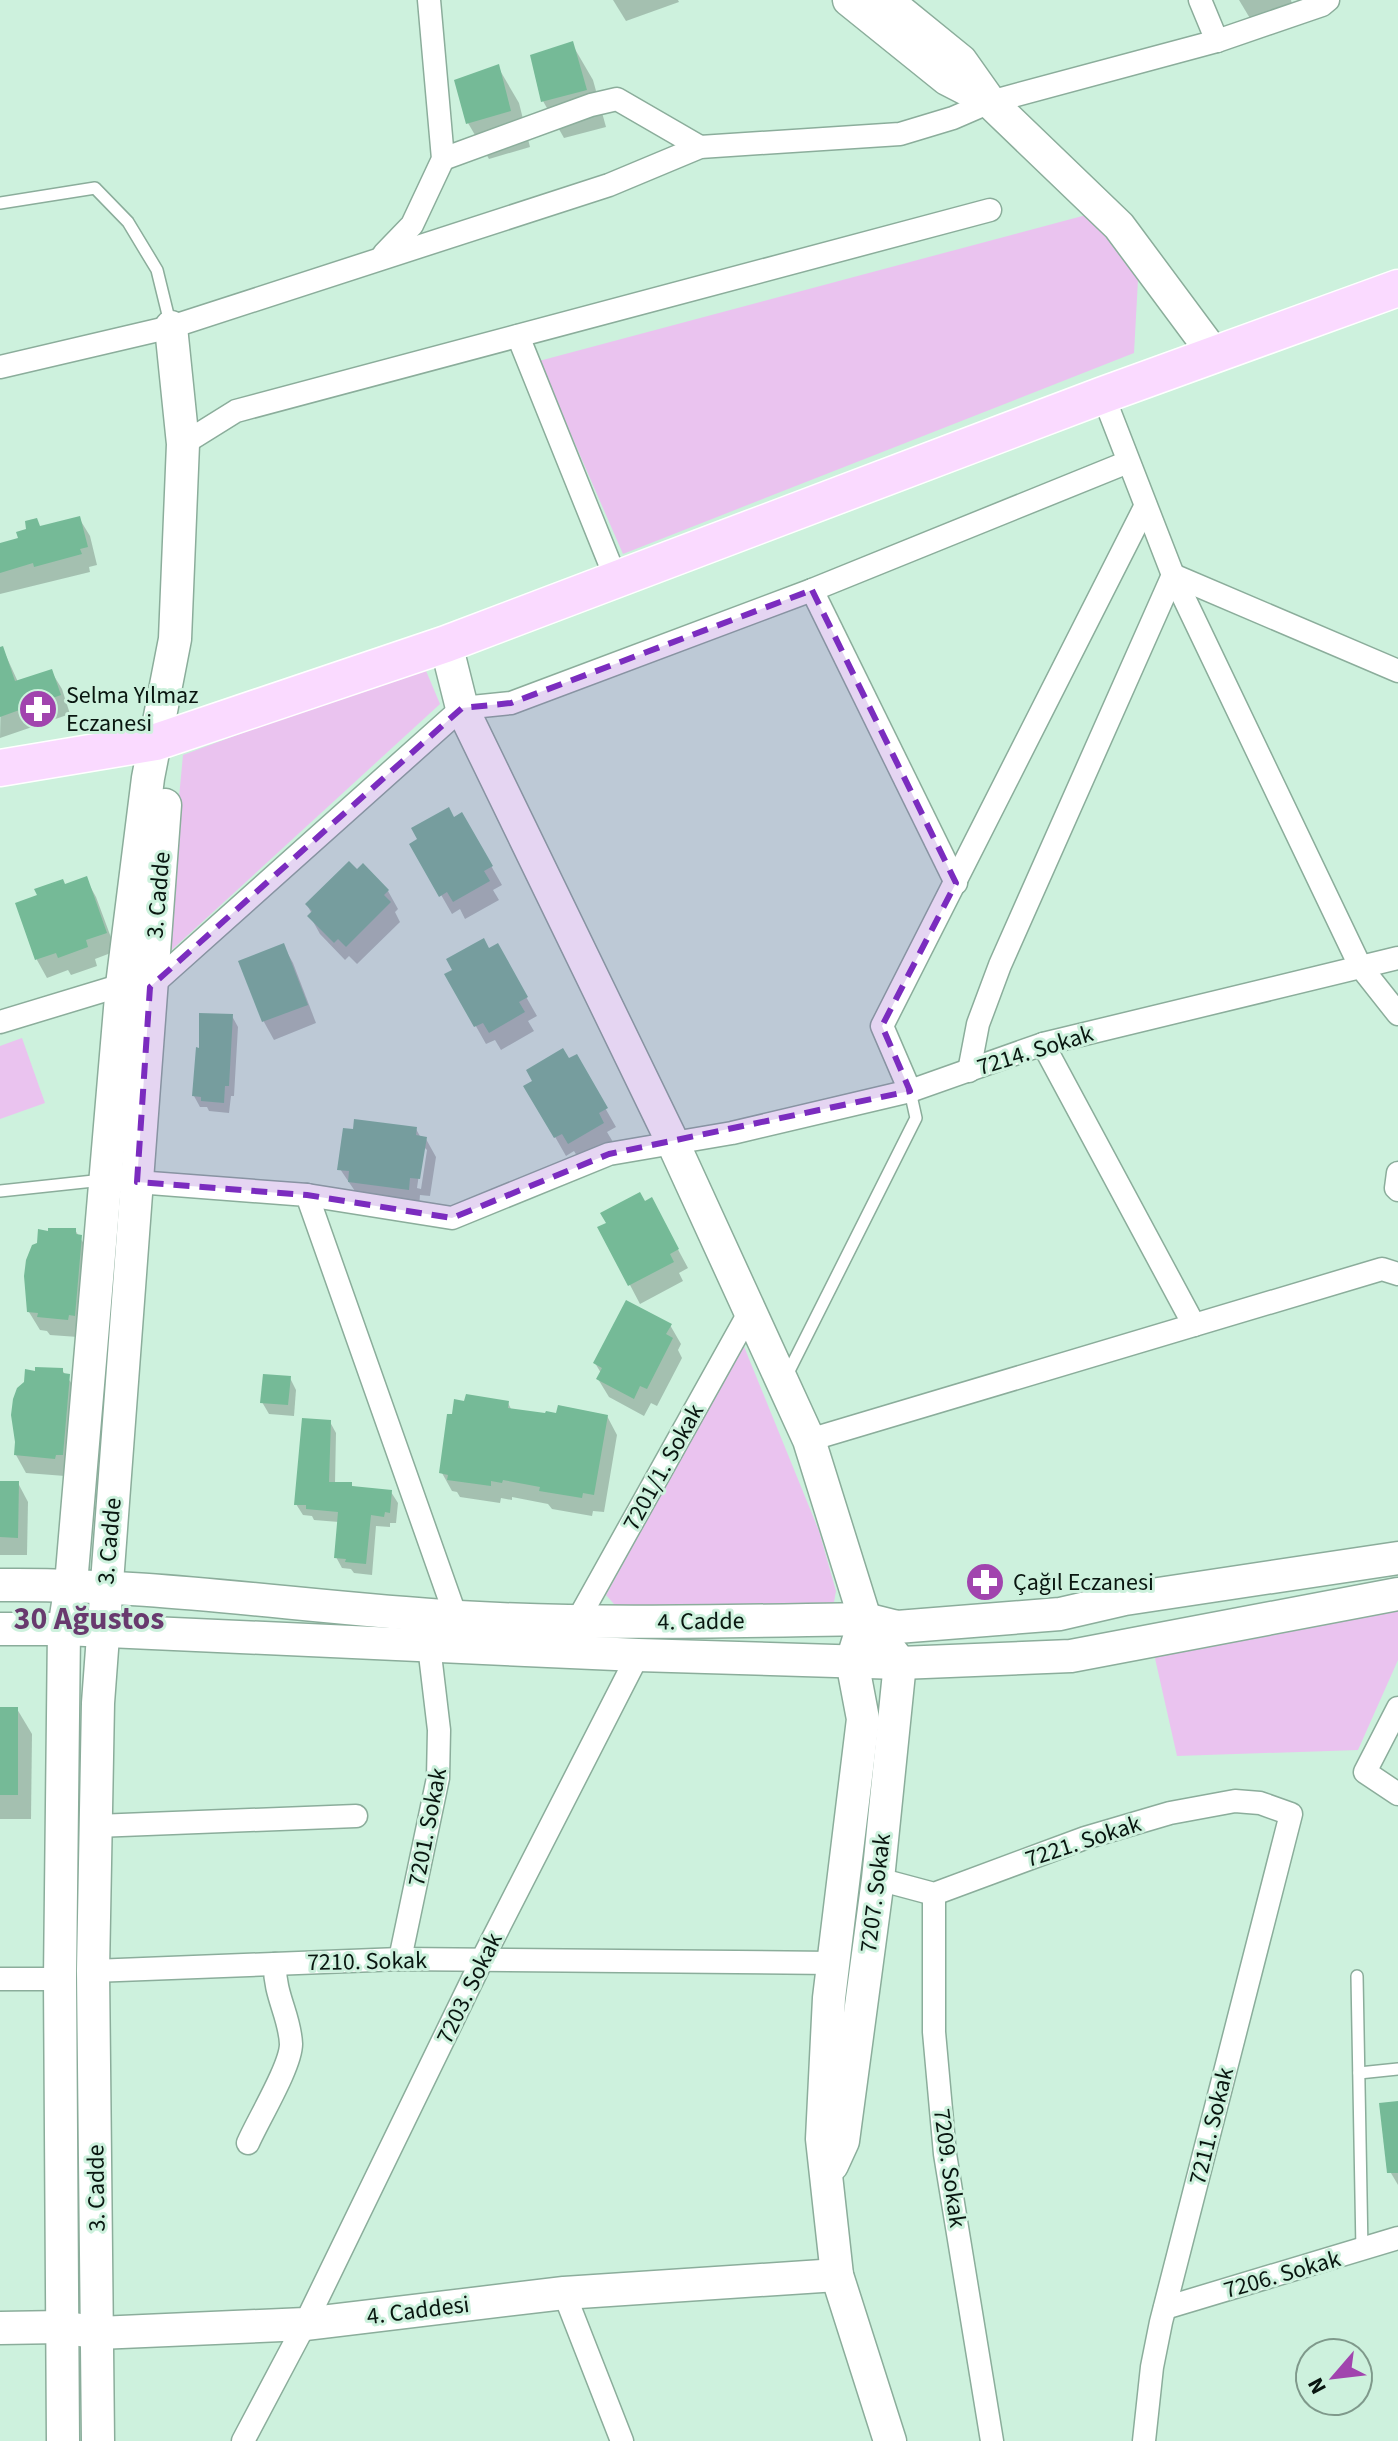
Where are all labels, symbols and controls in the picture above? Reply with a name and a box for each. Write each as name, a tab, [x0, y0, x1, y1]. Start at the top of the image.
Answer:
place label: Selma Yılmaz Eczanesi	[66, 678, 198, 741]
pharmacy icon: Selma Yılmaz Eczanesi	[17, 688, 59, 730]
street label: 3. Cadde	[137, 850, 180, 940]
street label: 7214. Sokak	[973, 1016, 1098, 1085]
street label: 7201/1. Sokak	[614, 1397, 713, 1537]
street label: 3. Cadde	[88, 1496, 131, 1586]
pharmacy icon: Çağıl Eczanesi	[964, 1561, 1006, 1603]
place label: Çağıl Eczanesi	[1013, 1565, 1154, 1600]
district label: 30 Ağustos	[14, 1596, 164, 1642]
street label: 4. Cadde	[657, 1603, 745, 1640]
street label: 7201. Sokak	[399, 1765, 456, 1889]
street label: 7221. Sokak	[1021, 1806, 1146, 1877]
street label: 7207. Sokak	[851, 1831, 900, 1955]
street label: 7203. Sokak	[427, 1927, 512, 2050]
street label: 7210. Sokak	[307, 1943, 427, 1980]
street label: 7211. Sokak	[1180, 2064, 1243, 2189]
street label: 7209. Sokak	[924, 2106, 975, 2230]
street label: 3. Cadde	[78, 2144, 115, 2232]
street label: 7206. Sokak	[1220, 2241, 1345, 2308]
street label: 4. Caddesi	[365, 2287, 471, 2334]
north arrow	[1294, 2337, 1374, 2417]
text: N	[1300, 2372, 1335, 2400]

